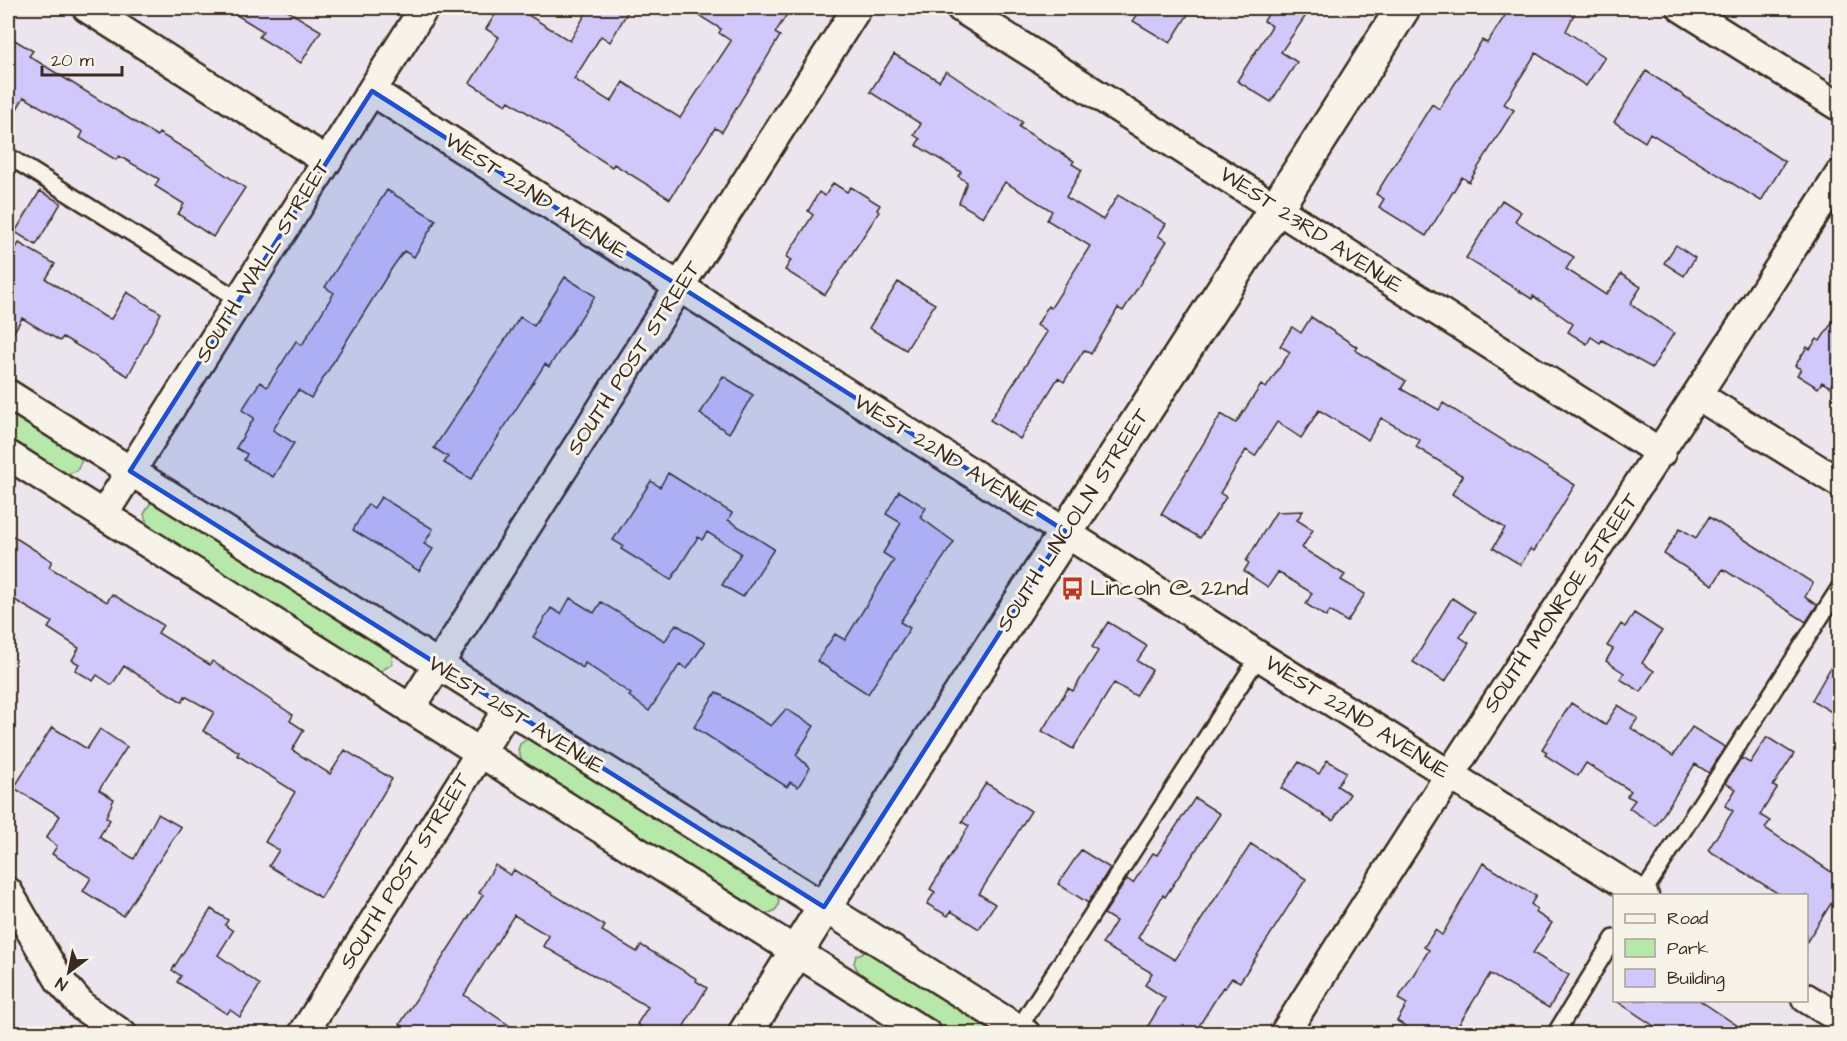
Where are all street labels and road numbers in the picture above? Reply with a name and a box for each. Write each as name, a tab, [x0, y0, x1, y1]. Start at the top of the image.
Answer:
street label: WEST 22ND AVENUE	[438, 125, 634, 267]
street label: SOUTH WALL STREET	[188, 153, 338, 369]
street label: WEST 23RD AVENUE	[1213, 159, 1409, 301]
street label: SOUTH POST STREET	[560, 255, 709, 461]
street label: WEST 22ND AVENUE	[848, 387, 1044, 525]
street label: SOUTH LINCOLN STREET	[989, 402, 1157, 638]
street label: SOUTH MONROE STREET	[1476, 487, 1647, 719]
street label: WEST 21ST AVENUE	[422, 648, 610, 782]
street label: WEST 22ND AVENUE	[1259, 648, 1455, 786]
street label: SOUTH POST STREET	[332, 767, 478, 975]

